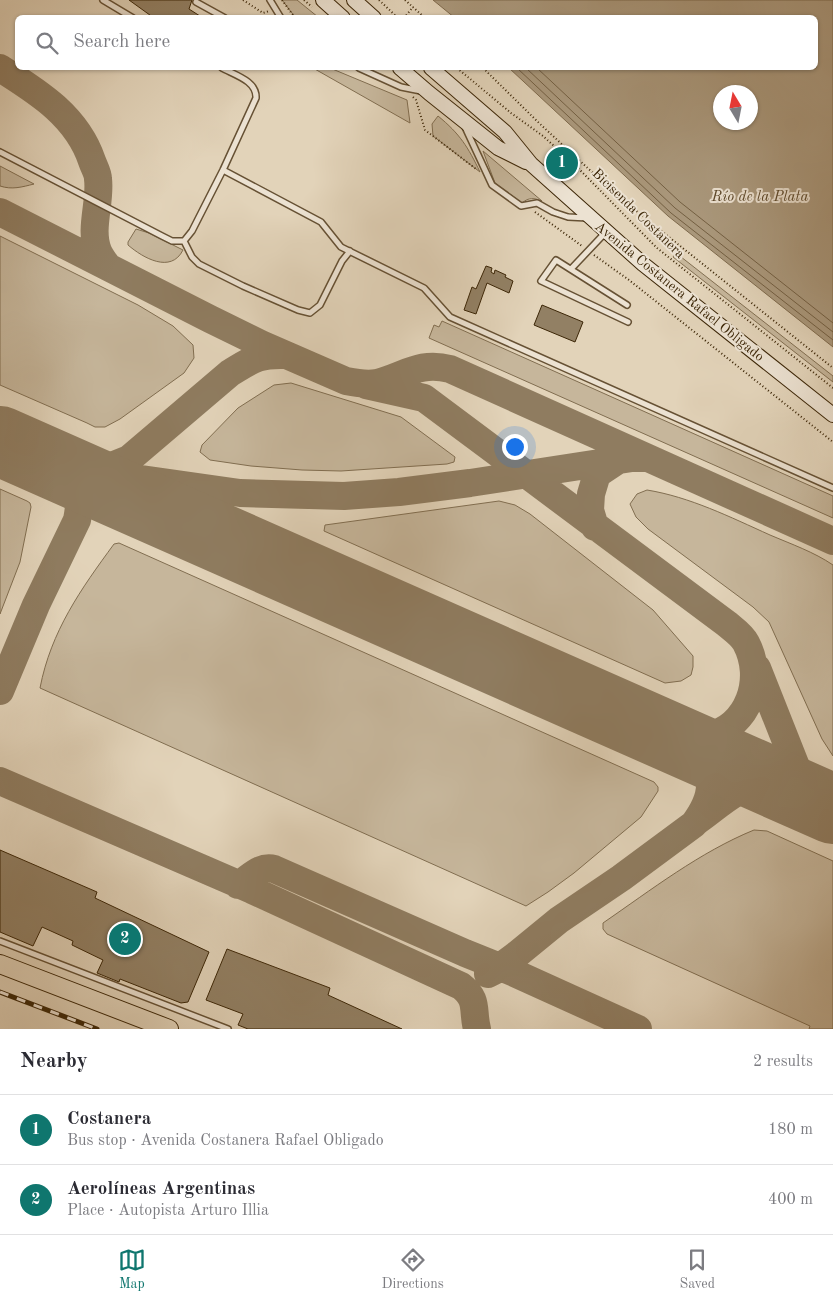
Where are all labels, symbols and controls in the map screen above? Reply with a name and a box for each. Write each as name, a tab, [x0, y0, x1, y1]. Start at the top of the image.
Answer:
search box	[15, 15, 818, 70]
icon: search	[33, 29, 61, 57]
text: Search here	[73, 33, 170, 52]
north arrow	[713, 85, 758, 130]
pin: 1	[546, 144, 578, 182]
street label: Bicisenda Costanera	[589, 166, 687, 261]
water label: Río de la Plata	[711, 190, 808, 205]
street label: Avenida Costanera Rafael Obligado	[592, 219, 767, 364]
your location	[502, 434, 528, 460]
pin: 2	[109, 920, 141, 958]
text: Nearby	[20, 1051, 88, 1072]
text: 2 results	[753, 1054, 813, 1070]
text: Costanera	[67, 1110, 151, 1129]
text: 1	[31, 1122, 41, 1138]
text: 180 m	[768, 1122, 813, 1138]
text: Bus stop · Avenida Costanera Rafael Obligado	[67, 1133, 384, 1149]
text: Aerolíneas Argentinas	[67, 1180, 255, 1199]
text: 2	[31, 1192, 41, 1208]
text: 400 m	[768, 1192, 813, 1208]
text: Place · Autopista Arturo Illia	[67, 1203, 269, 1219]
tab: Map	[118, 1246, 146, 1293]
tab: Directions	[382, 1246, 444, 1293]
tab: Saved	[679, 1246, 715, 1293]

